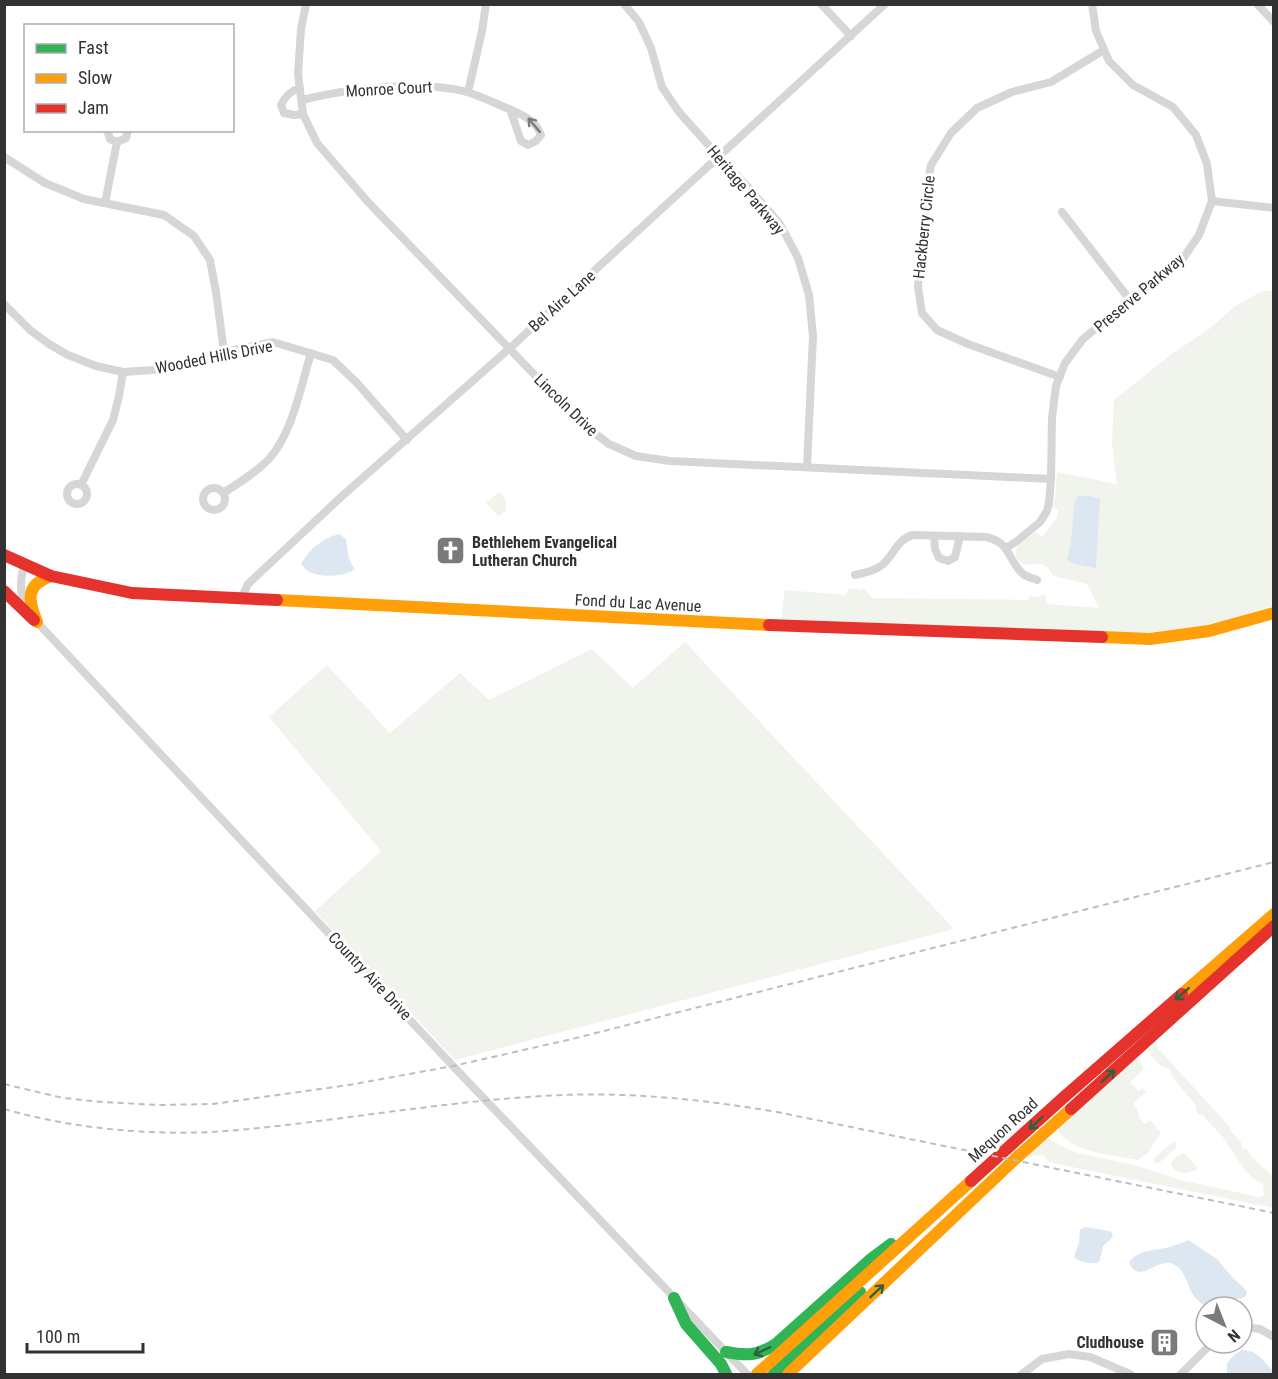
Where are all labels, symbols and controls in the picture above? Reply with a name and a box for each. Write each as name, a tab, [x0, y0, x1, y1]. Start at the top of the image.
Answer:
legend	[24, 24, 234, 132]
text: Fast	[78, 37, 109, 58]
text: Slow	[78, 67, 113, 88]
street label: Monroe Court	[345, 77, 433, 101]
text: Jam	[78, 97, 109, 118]
one-way arrow	[527, 117, 540, 133]
street label: Heritage Parkway	[703, 142, 789, 239]
street label: Hackberry Circle	[909, 174, 939, 280]
street label: Preserve Parkway	[1090, 250, 1188, 336]
street label: Bel Aire Lane	[525, 266, 599, 336]
street label: Wooded Hills Drive	[154, 336, 274, 378]
street label: Lincoln Drive	[530, 370, 602, 440]
place label: Bethlehem Evangelical Lutheran Church	[472, 533, 617, 570]
church icon: Bethlehem Evangelical Lutheran Church	[435, 535, 467, 567]
street label: Fond du Lac Avenue	[574, 590, 702, 616]
street label: Country Aire Drive	[324, 928, 416, 1024]
one-way arrow	[1175, 987, 1190, 1001]
one-way arrow	[1100, 1069, 1115, 1083]
street label: Mequon Road	[964, 1094, 1042, 1166]
one-way arrow	[1028, 1116, 1043, 1130]
one-way arrow	[869, 1285, 884, 1299]
north arrow	[1194, 1295, 1254, 1355]
scale bar	[27, 1316, 142, 1354]
text: N	[1224, 1325, 1244, 1346]
text: 100 m	[36, 1326, 80, 1347]
building icon: Cludhouse	[1149, 1326, 1181, 1358]
place label: Cludhouse	[1076, 1333, 1144, 1352]
one-way arrow	[753, 1346, 771, 1358]

